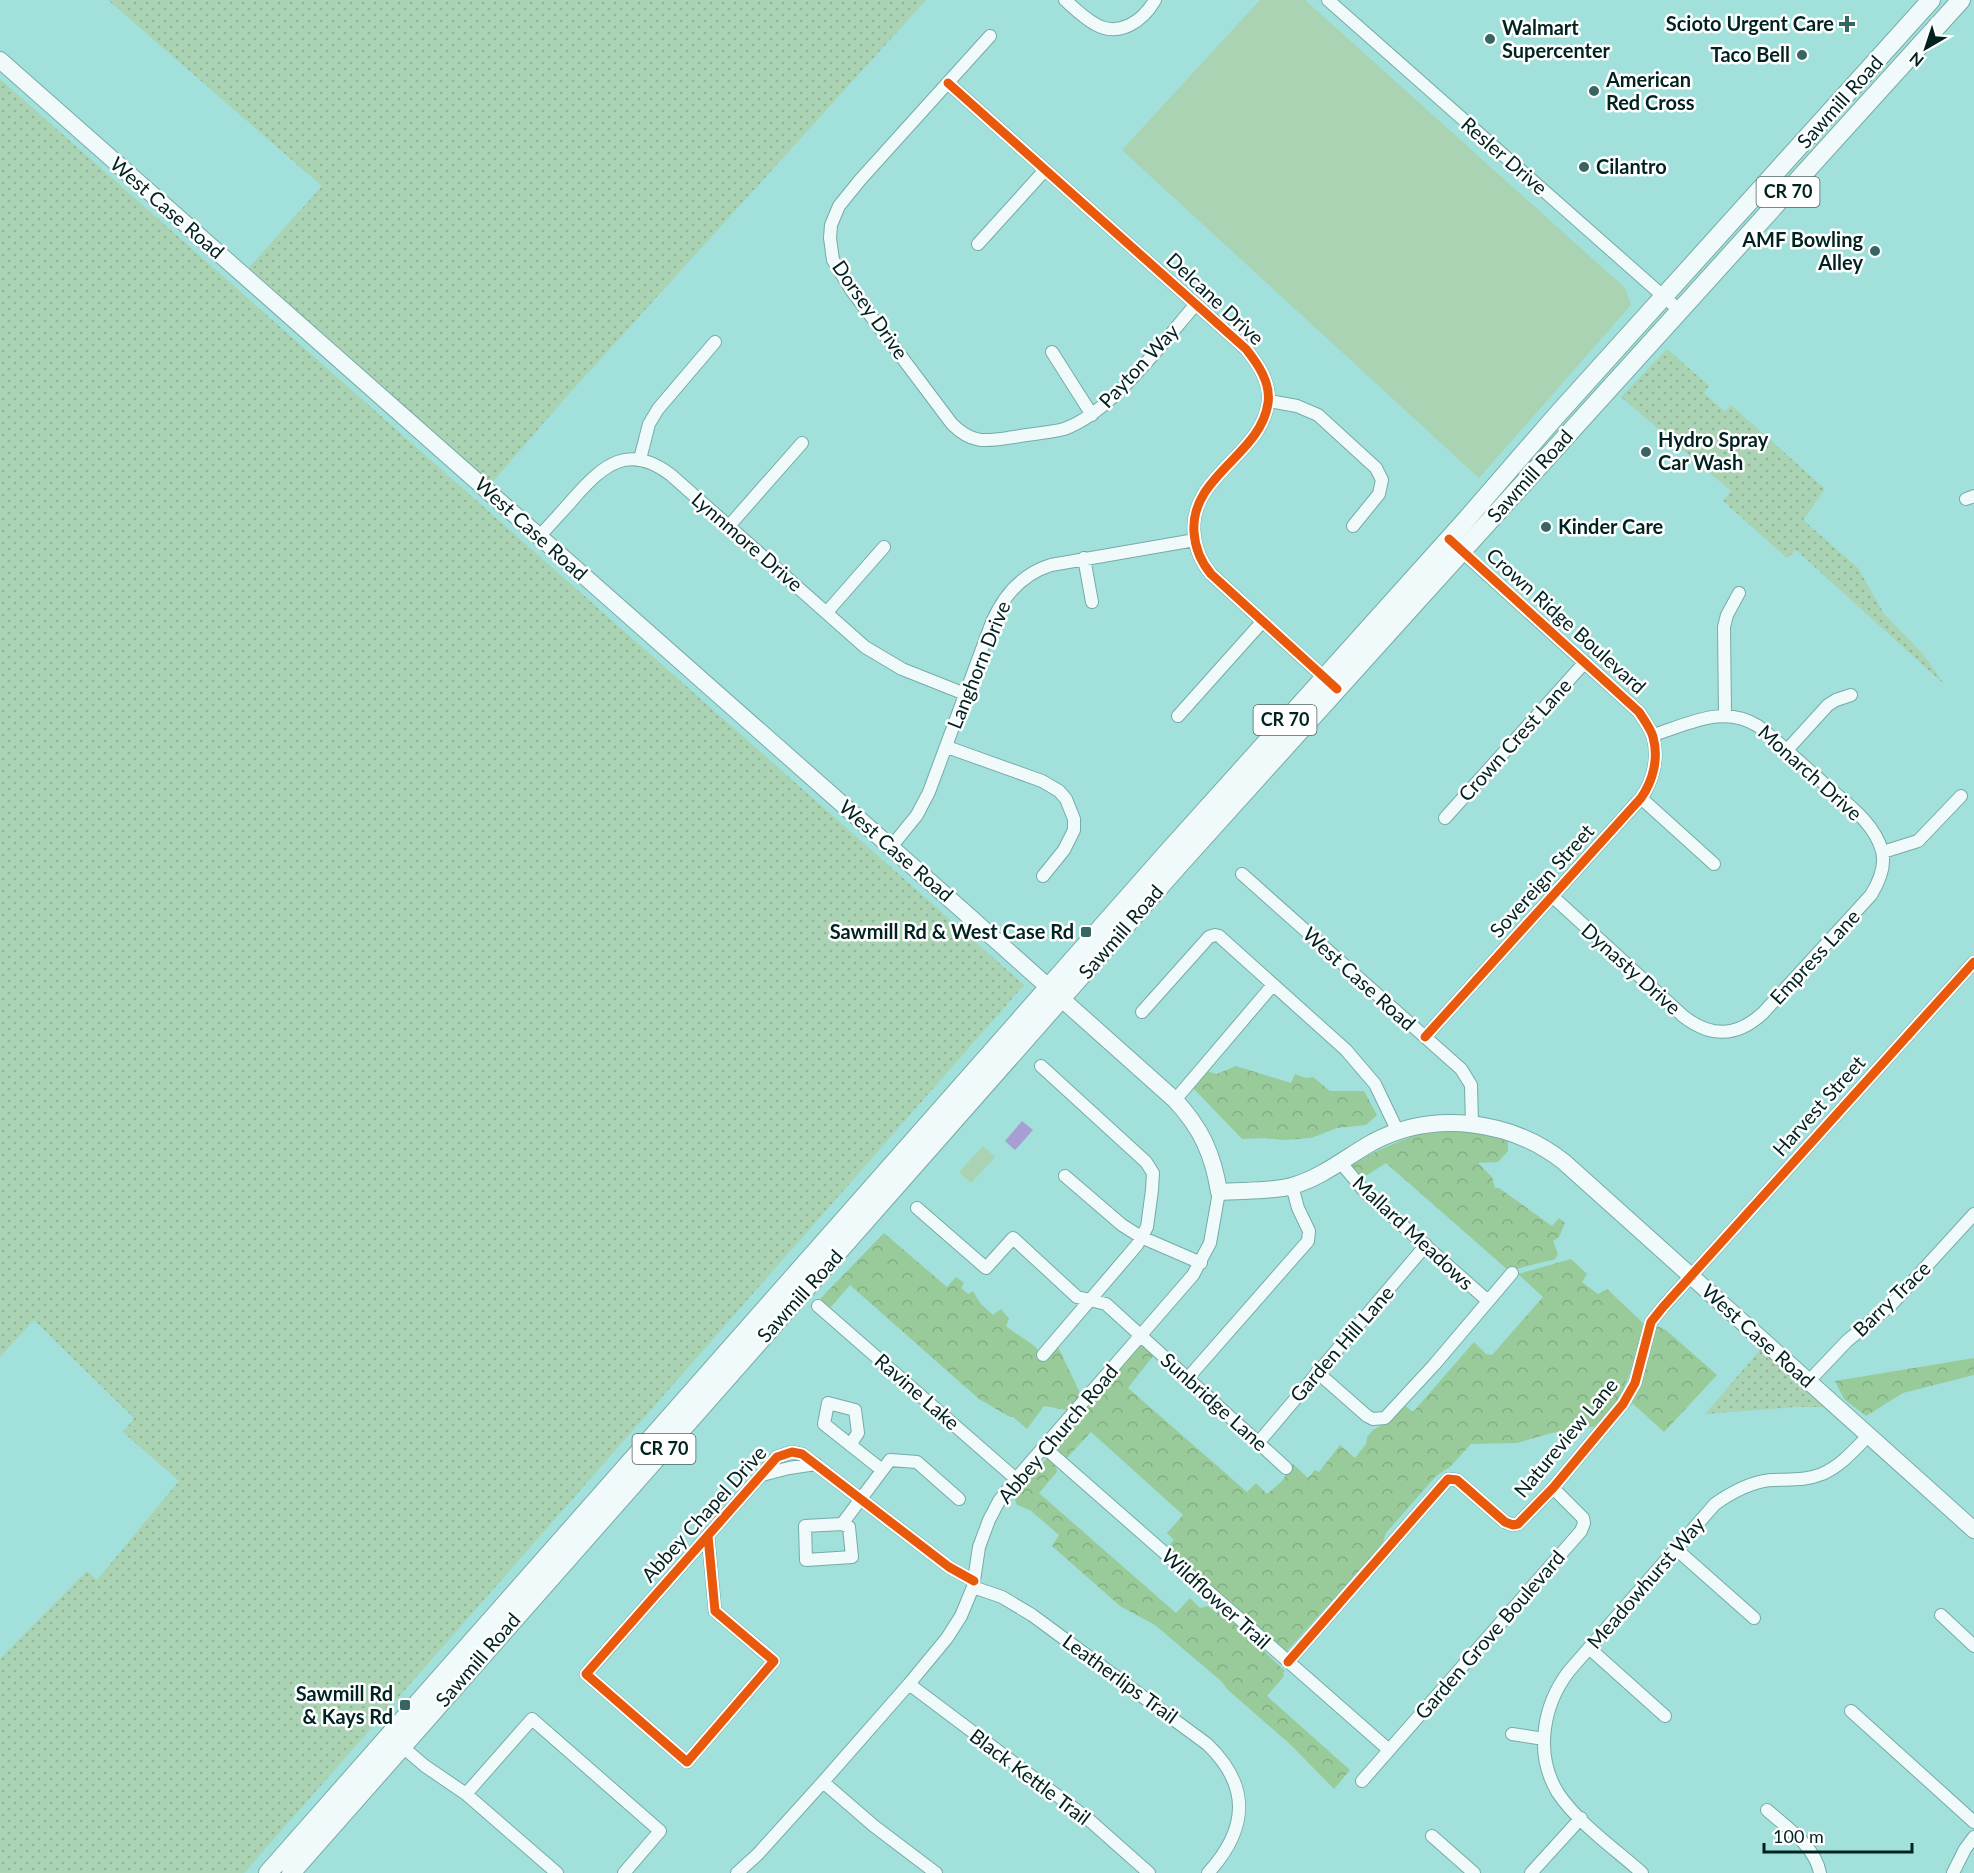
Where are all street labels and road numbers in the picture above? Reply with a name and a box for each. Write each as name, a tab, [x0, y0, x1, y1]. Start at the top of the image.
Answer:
street label: Sawmill Road	[1791, 50, 1887, 153]
street label: Resler Drive	[1457, 111, 1553, 199]
street label: West Case Road	[106, 151, 230, 263]
road number: CR 70	[1756, 177, 1820, 207]
street label: Delcane Drive	[1162, 247, 1269, 349]
street label: Dorsey Drive	[828, 255, 914, 364]
street label: Payton Way	[1093, 318, 1184, 412]
street label: Sawmill Road	[1481, 424, 1577, 527]
street label: West Case Road	[470, 471, 593, 585]
street label: Lynnmore Drive	[687, 487, 808, 596]
street label: Crown Ridge Boulevard	[1482, 542, 1651, 698]
street label: Langhorn Drive	[942, 597, 1015, 732]
street label: Crown Crest Lane	[1453, 673, 1576, 806]
road number: CR 70	[1254, 705, 1316, 735]
street label: Monarch Drive	[1754, 719, 1867, 825]
street label: West Case Road	[835, 794, 959, 906]
street label: Sovereign Street	[1484, 819, 1598, 942]
street label: Sawmill Road	[1073, 880, 1168, 983]
street label: Empress Lane	[1764, 904, 1864, 1009]
street label: Dynasty Drive	[1577, 918, 1686, 1019]
street label: West Case Road	[1298, 921, 1421, 1035]
street label: Harvest Street	[1767, 1050, 1869, 1160]
street label: Mallard Meadows	[1348, 1170, 1479, 1294]
street label: Sawmill Road	[751, 1244, 847, 1347]
street label: Barry Trace	[1848, 1256, 1935, 1341]
street label: West Case Road	[1697, 1278, 1820, 1392]
street label: Garden Hill Lane	[1284, 1280, 1398, 1406]
street label: Sunbridge Lane	[1156, 1347, 1273, 1455]
street label: Ravine Lake	[870, 1348, 965, 1435]
street label: Abbey Church Road	[992, 1359, 1122, 1508]
street label: Natureview Lane	[1508, 1373, 1622, 1502]
road number: CR 70	[632, 1434, 696, 1464]
street label: Abbey Chapel Drive	[636, 1440, 771, 1586]
street label: Meadowhurst Way	[1582, 1511, 1709, 1653]
street label: Wildflower Trail	[1157, 1543, 1276, 1653]
street label: Garden Grove Boulevard	[1409, 1545, 1569, 1724]
street label: Sawmill Road	[430, 1608, 525, 1711]
street label: Leatherlips Trail	[1058, 1628, 1183, 1728]
street label: Black Kettle Trail	[966, 1723, 1096, 1829]

